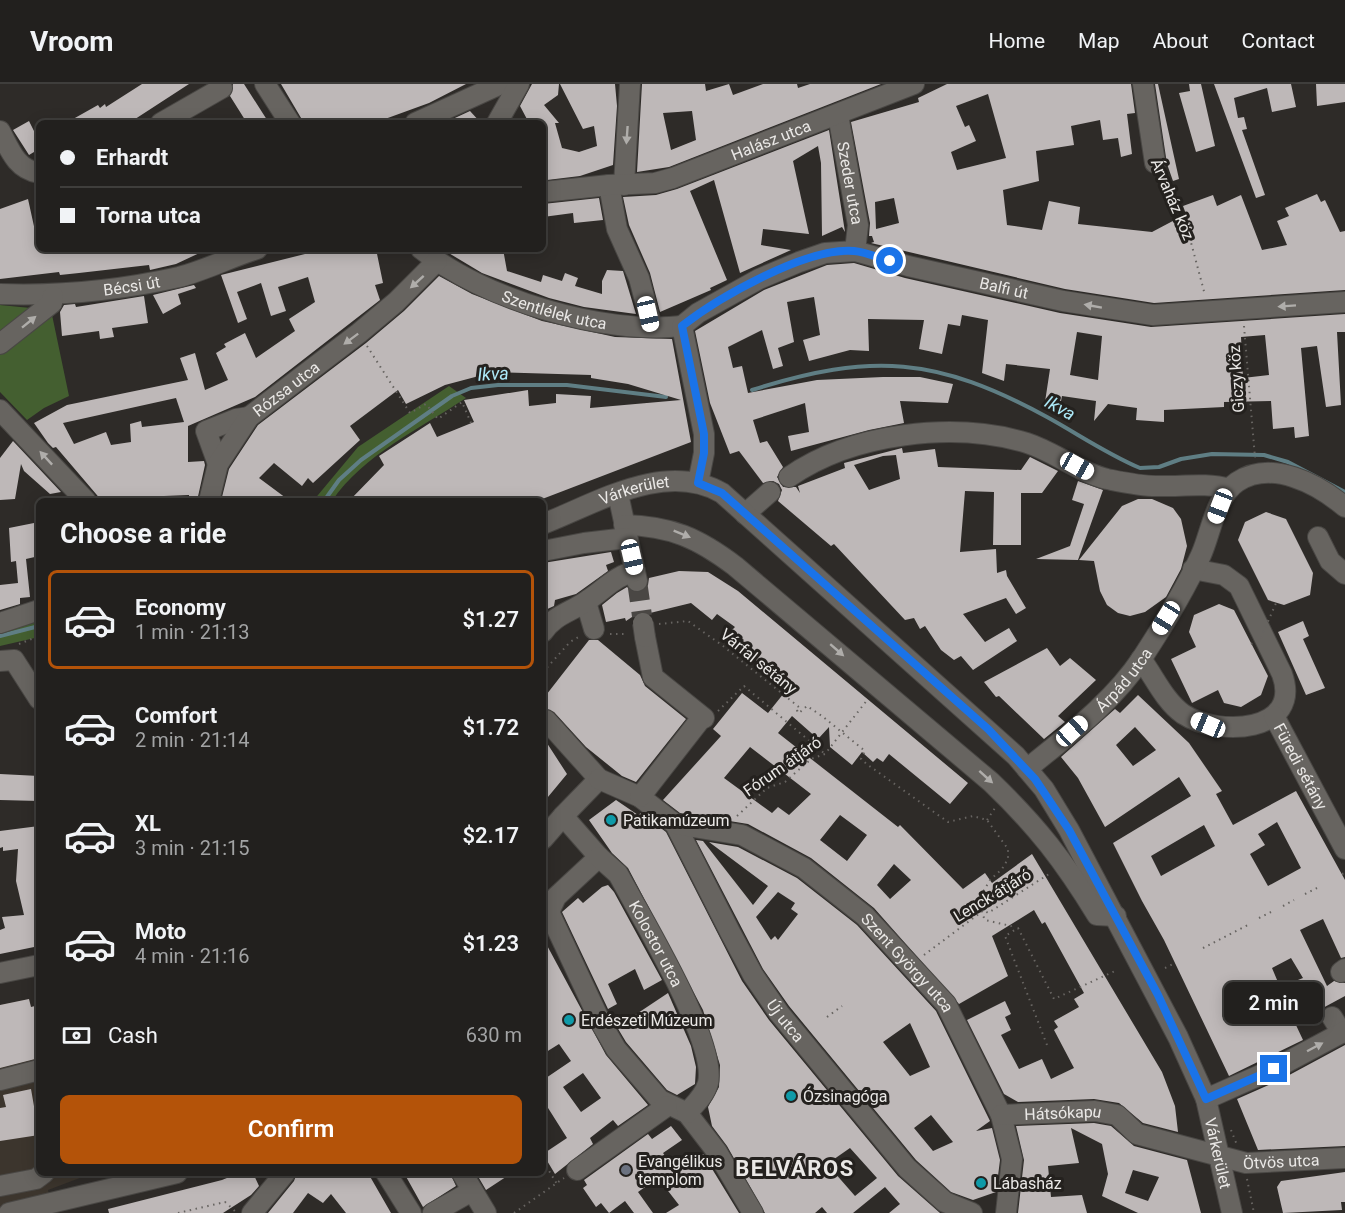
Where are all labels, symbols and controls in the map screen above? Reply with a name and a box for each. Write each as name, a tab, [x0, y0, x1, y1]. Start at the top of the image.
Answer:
text: Vroom	[30, 25, 114, 58]
text: Home	[989, 29, 1045, 53]
text: Map	[1078, 29, 1120, 53]
text: About	[1153, 29, 1209, 53]
text: Contact	[1242, 29, 1315, 53]
street label: Halász utca	[728, 116, 814, 164]
one-way arrow	[622, 125, 631, 144]
street label: Szeder utca	[833, 140, 867, 226]
text: Erhardt	[96, 145, 168, 170]
street label: Árvaház köz	[1147, 156, 1198, 243]
text: Torna utca	[96, 203, 201, 228]
route start	[876, 247, 903, 274]
street label: Bécsi út	[102, 272, 162, 300]
street label: Balfi út	[978, 273, 1030, 303]
one-way arrow	[410, 275, 425, 288]
street label: Szentlélek utca	[499, 286, 608, 333]
car	[635, 294, 661, 334]
one-way arrow	[1083, 301, 1102, 310]
one-way arrow	[1277, 301, 1296, 310]
one-way arrow	[21, 315, 37, 328]
one-way arrow	[344, 333, 360, 345]
street label: Giczy köz	[1225, 344, 1248, 413]
street label: Rózsa utca	[249, 358, 323, 421]
water label: Ikva	[477, 362, 509, 385]
water label: Ikva	[1041, 391, 1079, 424]
car	[1057, 449, 1097, 483]
one-way arrow	[39, 452, 53, 466]
street label: Várkerület	[597, 472, 670, 509]
car	[1205, 486, 1235, 526]
text: Choose a ride	[60, 518, 226, 550]
one-way arrow	[673, 529, 691, 539]
car	[619, 537, 645, 577]
icon: car	[63, 593, 117, 647]
text: Economy	[135, 595, 226, 620]
car	[1149, 598, 1183, 638]
text: $1.27	[462, 607, 519, 632]
text: 1 min · 21:13	[135, 620, 250, 644]
street label: Várfal sétány	[716, 625, 801, 698]
one-way arrow	[829, 644, 845, 657]
street label: Árpád utca	[1092, 644, 1156, 716]
icon: car	[63, 701, 117, 755]
text: Comfort	[135, 703, 217, 728]
car	[1188, 710, 1228, 740]
car	[1053, 712, 1091, 750]
text: $1.72	[462, 715, 519, 740]
street label: Füredi sétány	[1270, 720, 1331, 813]
text: 2 min · 21:14	[135, 728, 250, 752]
street label: Fórum átjáró	[740, 733, 825, 800]
one-way arrow	[978, 770, 993, 784]
icon: car	[63, 809, 117, 863]
text: XL	[135, 811, 161, 836]
place label: Patikamúzeum	[623, 811, 730, 830]
marker: Patikamúzeum	[604, 813, 618, 827]
text: $2.17	[462, 823, 519, 848]
text: 3 min · 21:15	[135, 836, 250, 860]
street label: Lenck átjáró	[950, 865, 1035, 926]
street label: Kolostor utca	[625, 897, 686, 990]
street label: Szent György utca	[857, 909, 958, 1015]
icon: car	[63, 917, 117, 971]
text: Moto	[135, 919, 186, 944]
text: $1.23	[462, 931, 519, 956]
text: 4 min · 21:16	[135, 944, 250, 968]
callout: 2 min	[1224, 982, 1324, 1024]
text: 2 min	[1248, 991, 1299, 1015]
street label: Új utca	[762, 996, 808, 1046]
place label: Erdészeti Múzeum	[581, 1011, 712, 1030]
marker: Erdészeti Múzeum	[562, 1013, 576, 1027]
icon: cash	[60, 1019, 93, 1052]
text: Cash	[108, 1023, 158, 1048]
text: 630 m	[466, 1023, 522, 1047]
one-way arrow	[1307, 1042, 1324, 1052]
route end	[1260, 1055, 1287, 1082]
place label: Ózsinagóga	[803, 1086, 887, 1106]
marker: Ózsinagóga	[784, 1089, 798, 1103]
button: Confirm	[60, 1095, 522, 1164]
street label: Hátsókapu	[1024, 1102, 1103, 1124]
street label: Várkerület	[1201, 1116, 1235, 1190]
street label: Ötvös utca	[1243, 1150, 1320, 1173]
place label: Evangélikus templom	[638, 1152, 723, 1189]
district label: BELVÁROS	[735, 1156, 855, 1181]
marker: Evangélikus templom	[619, 1163, 633, 1177]
place label: Lábasház	[993, 1174, 1062, 1193]
marker: Lábasház	[974, 1176, 988, 1190]

